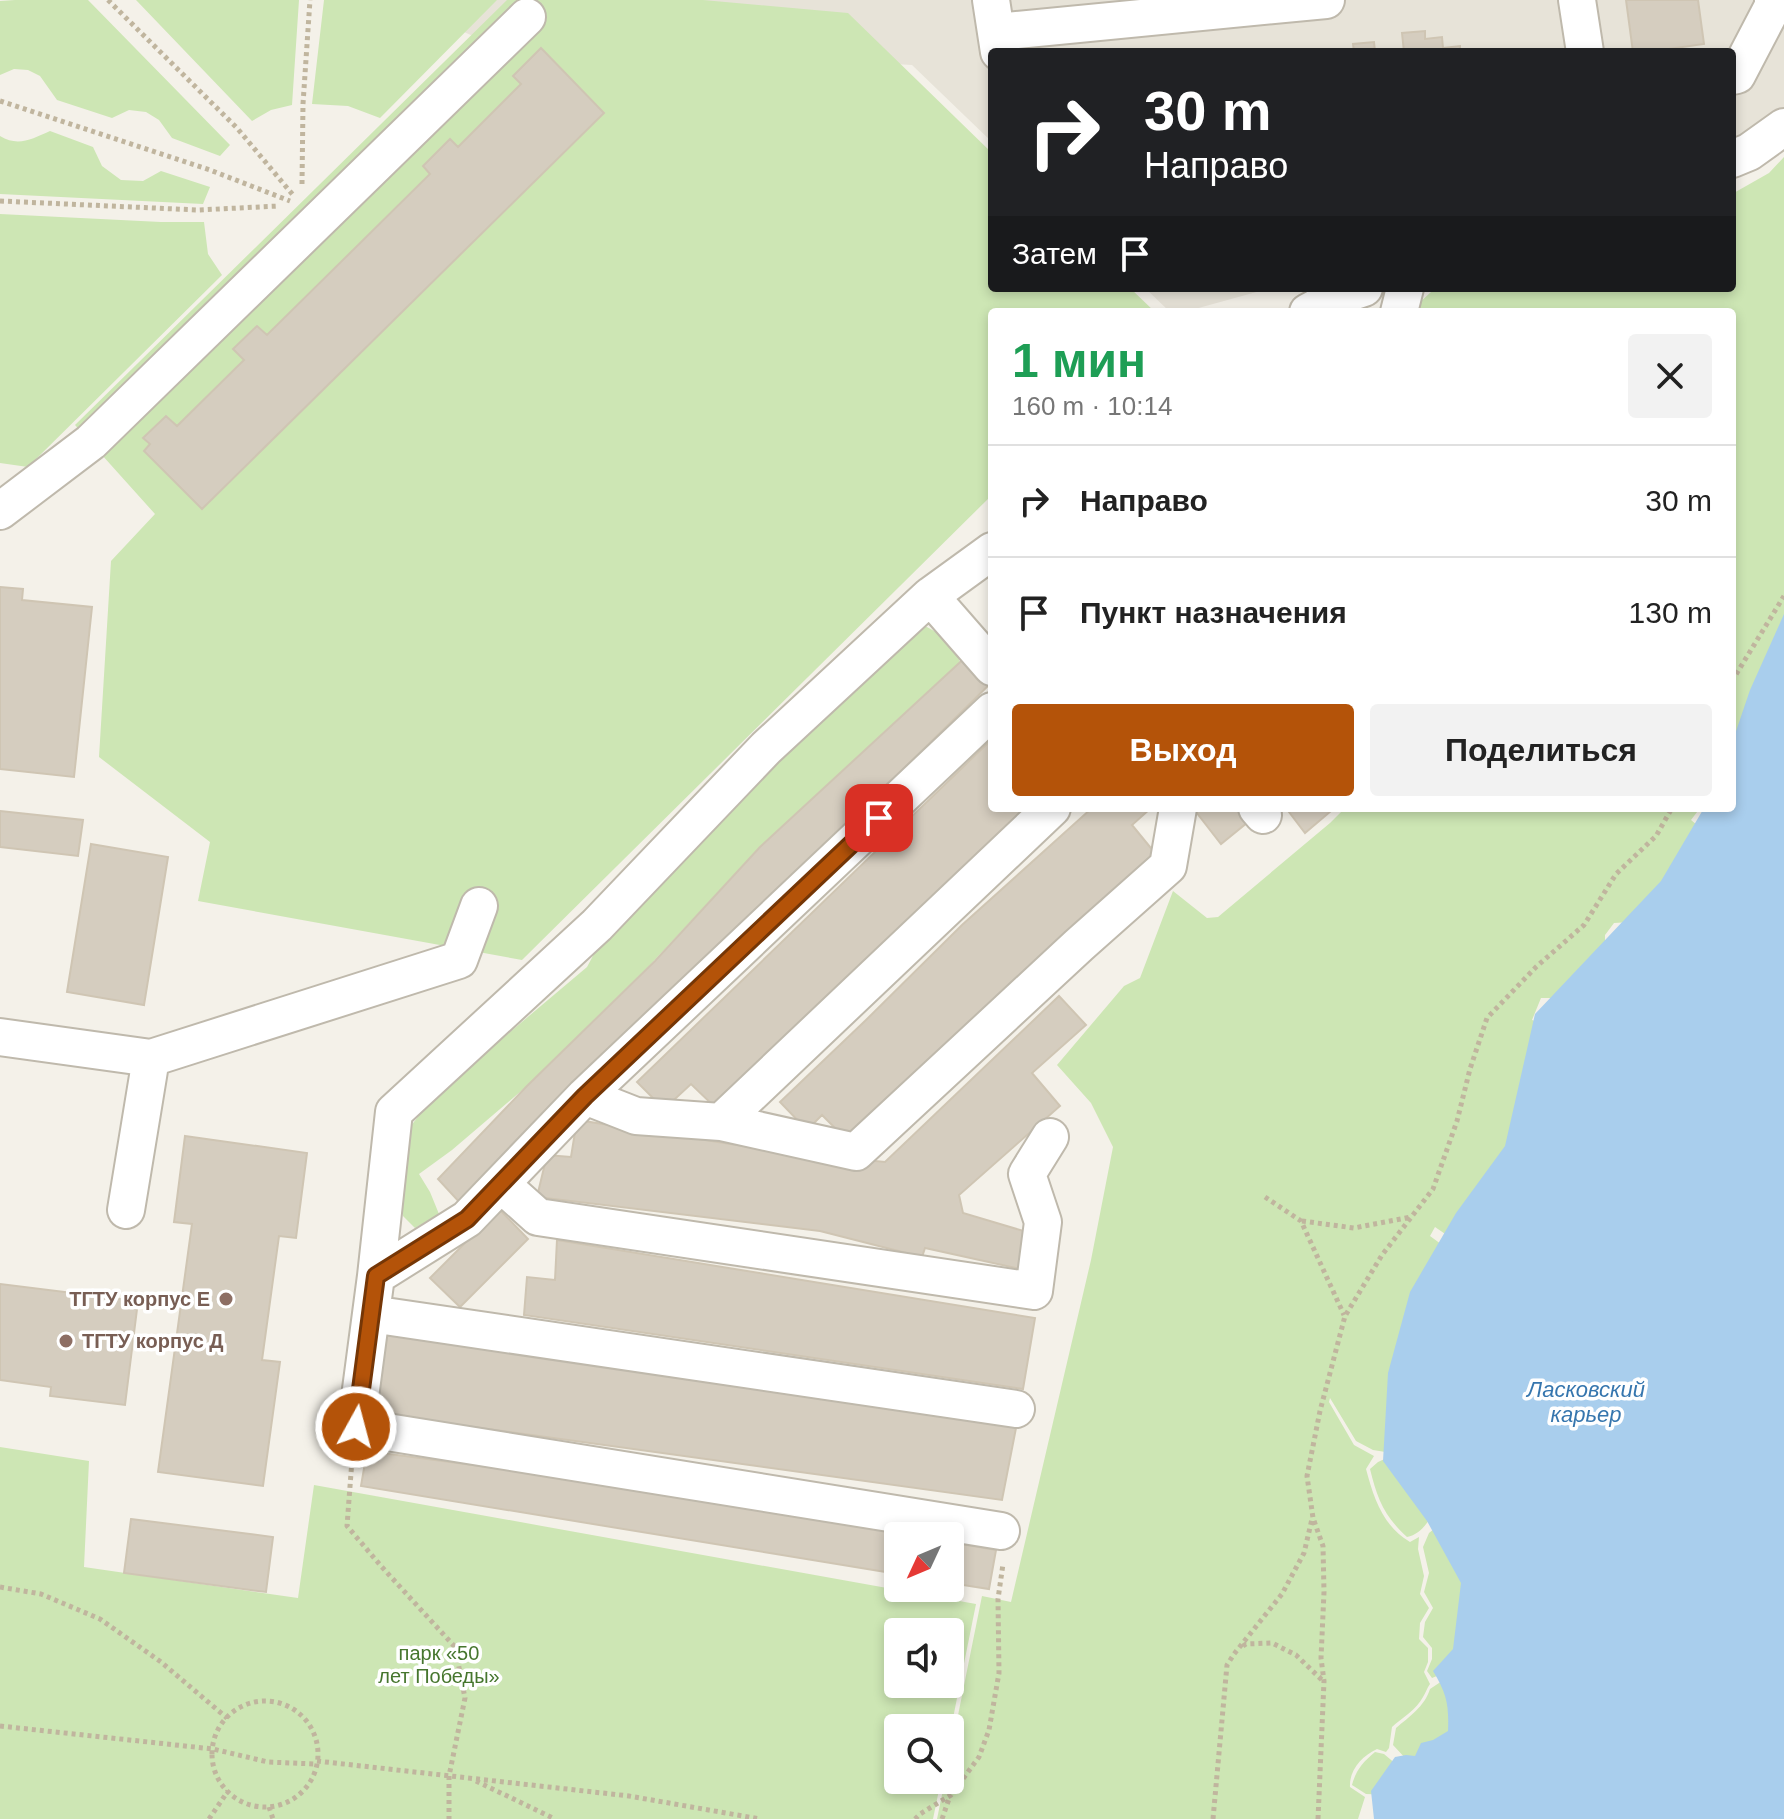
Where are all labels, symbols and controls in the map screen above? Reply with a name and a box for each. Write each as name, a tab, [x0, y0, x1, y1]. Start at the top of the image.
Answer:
text: 30 m	[1144, 79, 1272, 142]
icon: right	[1012, 80, 1116, 184]
text: Направо	[1144, 145, 1288, 186]
icon: arrive	[1113, 232, 1157, 276]
text: Затем	[1012, 237, 1097, 270]
text: 1 мин	[1012, 334, 1146, 387]
button: close	[1628, 334, 1712, 418]
text: 160 m · 10:14	[1012, 391, 1172, 421]
icon: right	[1012, 479, 1056, 523]
text: Направо	[1080, 484, 1208, 517]
text: 30 m	[1645, 484, 1712, 517]
icon: arrive	[1012, 591, 1056, 635]
text: Пункт назначения	[1080, 596, 1347, 629]
text: 130 m	[1629, 596, 1712, 629]
button: Выход	[1012, 704, 1354, 796]
button: Поделиться	[1370, 704, 1712, 796]
pin	[845, 784, 913, 852]
icon: arrive	[857, 796, 901, 840]
place label: ТГТУ корпус Е	[69, 1288, 210, 1310]
marker: ТГТУ корпус Е	[217, 1290, 235, 1308]
place label: ТГТУ корпус Д	[82, 1330, 224, 1352]
marker: ТГТУ корпус Д	[57, 1332, 75, 1350]
water label: Ласковский карьер	[1525, 1377, 1645, 1427]
position arrow	[314, 1385, 398, 1469]
north arrow	[884, 1522, 964, 1602]
map controls	[884, 1522, 964, 1794]
button: sound	[884, 1618, 964, 1698]
park label: парк «50 лет Победы»	[378, 1642, 500, 1687]
button: search	[884, 1714, 964, 1794]

